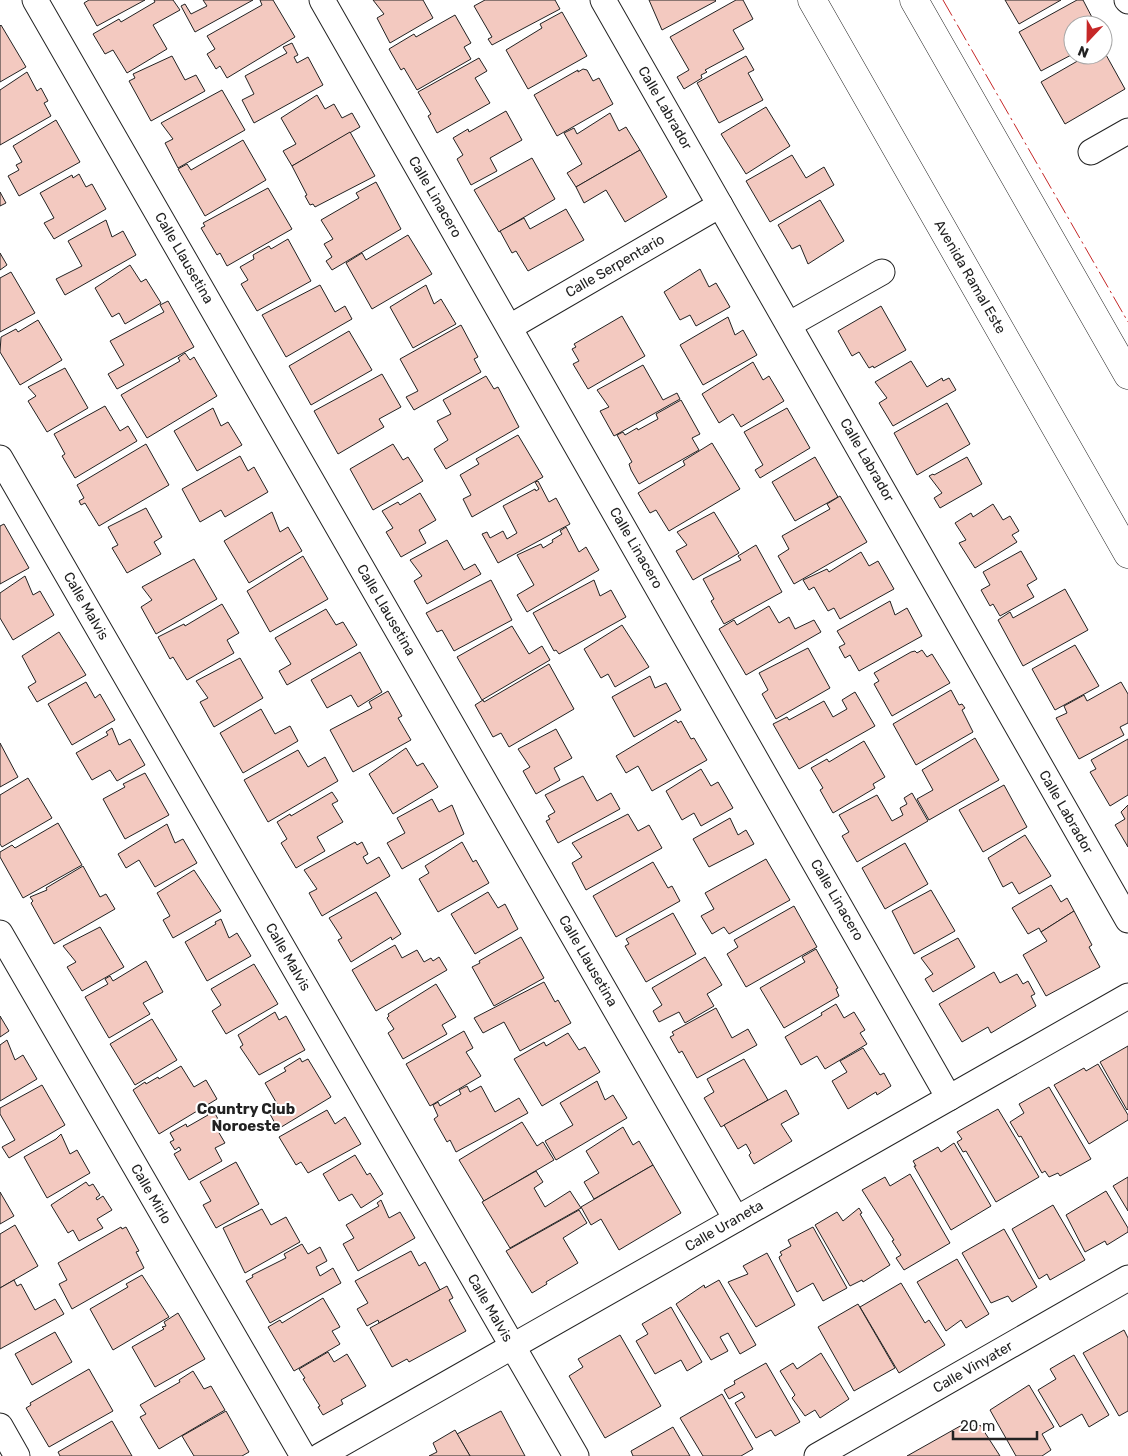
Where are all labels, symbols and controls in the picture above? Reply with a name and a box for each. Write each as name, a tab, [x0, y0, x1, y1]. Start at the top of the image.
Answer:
north arrow	[1063, 15, 1113, 65]
text: N	[1075, 42, 1091, 61]
street label: Calle Labrador	[634, 63, 696, 153]
street label: Calle Linacero	[405, 153, 465, 241]
street label: Calle Llausetina	[151, 209, 217, 307]
street label: Avenida Ramal Este	[931, 217, 1010, 337]
street label: Calle Serpentario	[562, 231, 668, 301]
street label: Calle Labrador	[836, 415, 898, 505]
street label: Calle Linacero	[606, 504, 666, 592]
street label: Calle Llausetina	[353, 561, 419, 659]
street label: Calle Malvis	[60, 569, 112, 643]
street label: Calle Labrador	[1035, 767, 1097, 857]
street label: Calle Linacero	[807, 856, 867, 944]
street label: Calle Llausetina	[555, 912, 621, 1010]
street label: Calle Malvis	[262, 920, 314, 994]
district label: Country Club Noroeste	[197, 1100, 295, 1135]
street label: Calle Mirlo	[127, 1161, 175, 1227]
street label: Calle Uraneta	[682, 1197, 766, 1255]
street label: Calle Malvis	[464, 1271, 516, 1345]
street label: Calle Vinyater	[930, 1337, 1016, 1397]
scale bar	[953, 1408, 1037, 1440]
text: 20 m	[960, 1417, 995, 1435]

